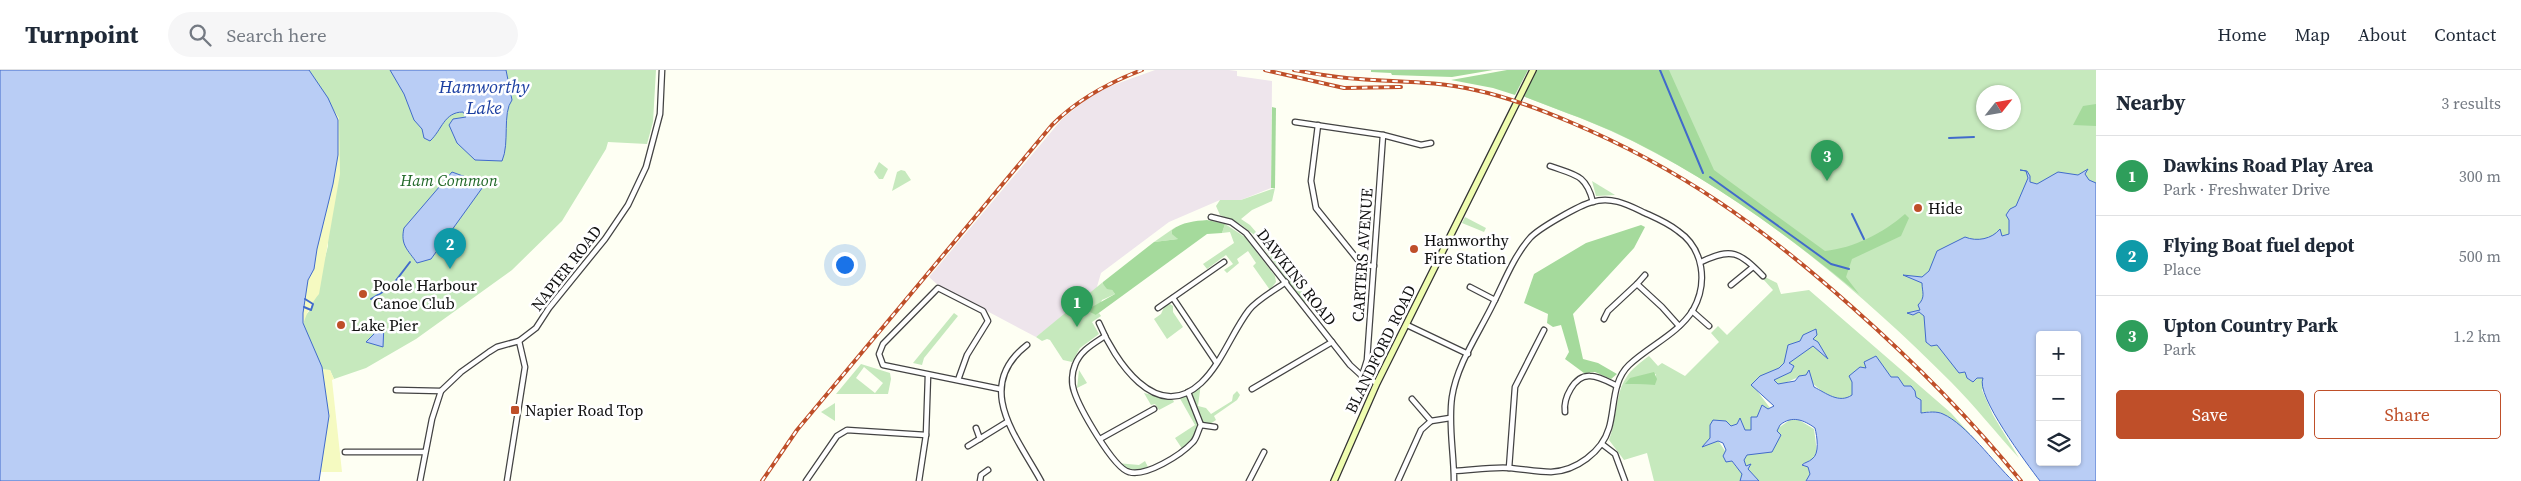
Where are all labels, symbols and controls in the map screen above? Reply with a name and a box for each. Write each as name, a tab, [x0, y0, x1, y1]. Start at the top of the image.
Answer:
search box	[168, 12, 518, 57]
text: Turnpoint	[25, 18, 138, 51]
icon: search	[186, 21, 214, 49]
text: Search here	[226, 22, 327, 48]
text: Home	[2218, 22, 2267, 47]
text: Map	[2295, 22, 2330, 47]
text: About	[2358, 22, 2406, 47]
text: Contact	[2434, 22, 2496, 47]
water label: Hamworthy Lake	[438, 74, 530, 120]
north arrow	[1976, 85, 2021, 130]
text: Nearby	[2116, 88, 2186, 117]
text: 3 results	[2441, 92, 2501, 114]
pin: 3	[1811, 140, 1843, 181]
text: Dawkins Road Play Area	[2163, 152, 2373, 178]
text: 1	[2128, 165, 2136, 187]
text: 300 m	[2459, 165, 2501, 187]
park label: Ham Common	[399, 169, 498, 191]
text: Park · Freshwater Drive	[2163, 178, 2330, 200]
street label: CARTERS AVENUE	[1346, 187, 1378, 323]
place label: Hide	[1928, 197, 1963, 219]
marker: Hide	[1912, 202, 1924, 214]
street label: NAPIER ROAD	[526, 221, 606, 315]
street label: DAWKINS ROAD	[1252, 224, 1342, 330]
pin: 2	[434, 228, 466, 269]
place label: Hamworthy Fire Station	[1424, 229, 1509, 269]
text: Flying Boat fuel depot	[2163, 232, 2354, 258]
marker: Hamworthy Fire Station	[1408, 243, 1420, 255]
text: 2	[2128, 245, 2136, 267]
text: 500 m	[2459, 245, 2501, 267]
your location	[832, 252, 858, 278]
text: Place	[2163, 258, 2201, 280]
place label: Poole Harbour Canoe Club	[373, 274, 477, 314]
street label: BLANDFORD ROAD	[1339, 281, 1421, 417]
pin: 1	[1061, 286, 1093, 327]
marker: Poole Harbour Canoe Club	[357, 288, 369, 300]
text: Upton Country Park	[2163, 312, 2338, 338]
place label: Lake Pier	[351, 314, 419, 336]
marker: Lake Pier	[335, 319, 347, 331]
text: 3	[2128, 325, 2136, 347]
text: 1.2 km	[2453, 325, 2501, 347]
map controls	[2036, 331, 2081, 466]
button: +	[2036, 331, 2081, 376]
text: Park	[2163, 338, 2196, 360]
button: −	[2036, 376, 2081, 421]
button: Save	[2116, 390, 2304, 439]
button: Share	[2314, 390, 2501, 439]
place label: Napier Road Top	[525, 399, 643, 421]
marker: Napier Road Top	[509, 404, 521, 416]
button: layers	[2036, 421, 2081, 466]

